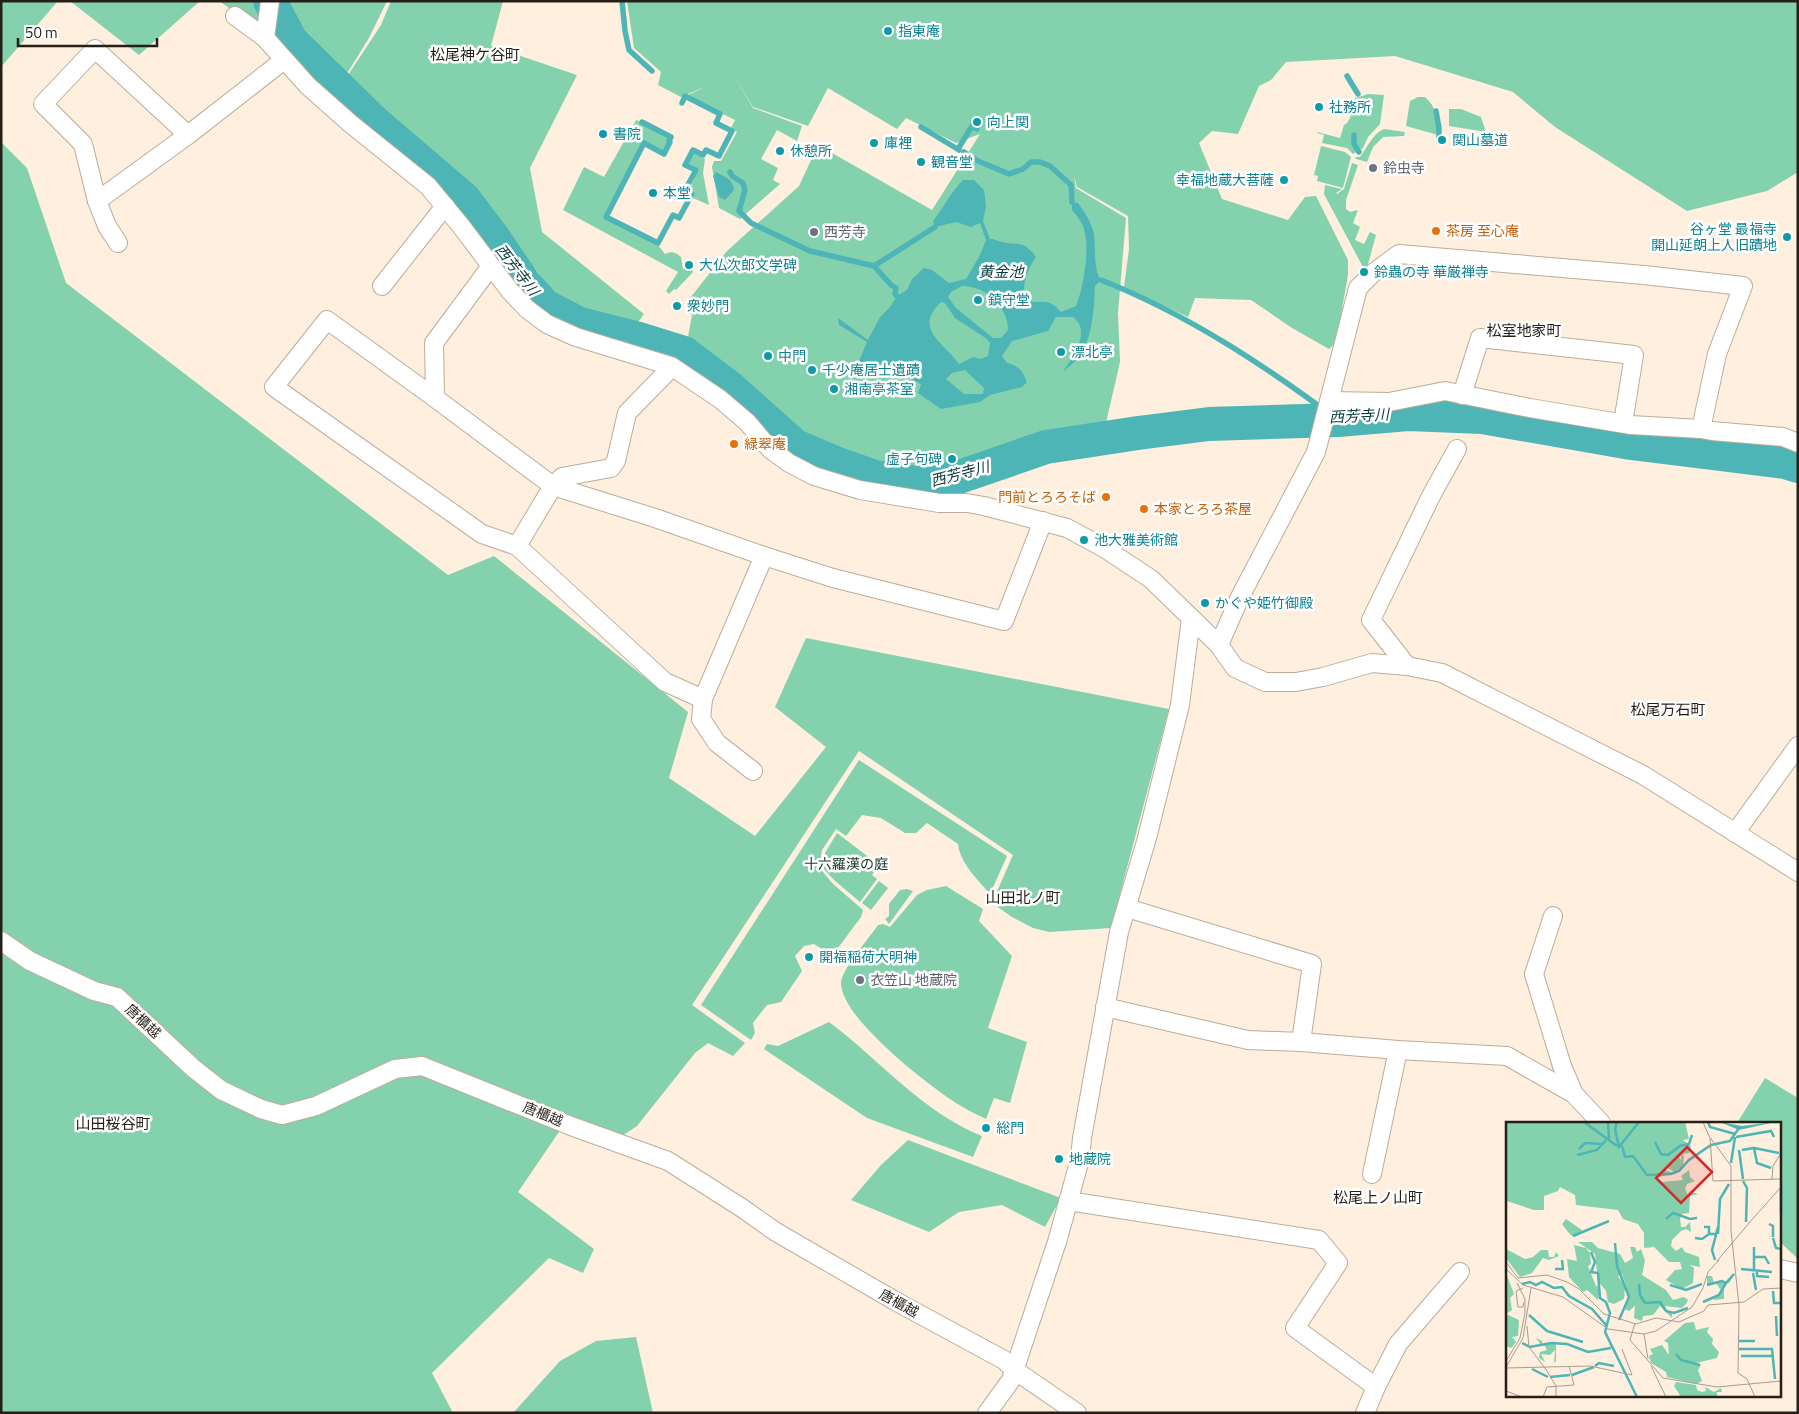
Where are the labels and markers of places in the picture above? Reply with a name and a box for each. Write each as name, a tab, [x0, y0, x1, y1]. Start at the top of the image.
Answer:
place label: 指東庵	[898, 20, 940, 41]
marker: 指東庵	[882, 25, 894, 37]
place label: 社務所	[1329, 96, 1371, 117]
marker: 社務所	[1313, 101, 1325, 113]
place label: 向上関	[987, 111, 1029, 132]
marker: 向上関	[971, 116, 983, 128]
place label: 書院	[613, 123, 641, 144]
marker: 書院	[597, 128, 609, 140]
place label: 関山墓道	[1452, 129, 1508, 150]
place label: 庫裡	[884, 132, 912, 153]
marker: 関山墓道	[1436, 134, 1448, 146]
marker: 庫裡	[868, 137, 880, 149]
place label: 休憩所	[790, 140, 832, 161]
marker: 休憩所	[774, 145, 786, 157]
place label: 観音堂	[931, 151, 973, 172]
marker: 観音堂	[915, 156, 927, 168]
place label: 鈴虫寺	[1383, 157, 1425, 178]
marker: 鈴虫寺	[1367, 162, 1379, 174]
place label: 幸福地蔵大菩薩	[1176, 169, 1274, 190]
marker: 幸福地蔵大菩薩	[1278, 174, 1290, 186]
place label: 本堂	[663, 182, 691, 203]
marker: 本堂	[647, 187, 659, 199]
place label: 谷ヶ堂 最福寺 開山延朗上人旧蹟地	[1651, 218, 1777, 255]
place label: 茶房 至心庵	[1446, 220, 1519, 241]
place label: 西芳寺	[824, 221, 866, 242]
marker: 茶房 至心庵	[1430, 225, 1442, 237]
marker: 西芳寺	[808, 226, 820, 238]
marker: 谷ヶ堂 最福寺 開山延朗上人旧蹟地	[1781, 231, 1793, 243]
place label: 大仏次郎文学碑	[699, 254, 797, 275]
marker: 大仏次郎文学碑	[683, 259, 695, 271]
place label: 鈴蟲の寺 華厳禅寺	[1374, 261, 1489, 282]
marker: 鈴蟲の寺 華厳禅寺	[1358, 266, 1370, 278]
place label: 鎮守堂	[988, 289, 1030, 310]
marker: 鎮守堂	[972, 294, 984, 306]
place label: 衆妙門	[687, 295, 729, 316]
marker: 衆妙門	[671, 300, 683, 312]
place label: 漂北亭	[1071, 341, 1113, 362]
place label: 中門	[778, 345, 806, 366]
marker: 漂北亭	[1055, 346, 1067, 358]
marker: 中門	[762, 350, 774, 362]
place label: 千少庵居士遺蹟	[822, 359, 920, 380]
marker: 千少庵居士遺蹟	[806, 364, 818, 376]
place label: 湘南亭茶室	[844, 378, 914, 399]
marker: 湘南亭茶室	[828, 383, 840, 395]
place label: 緑翠庵	[744, 433, 786, 454]
marker: 緑翠庵	[728, 438, 740, 450]
place label: 虚子句碑	[886, 448, 942, 469]
marker: 虚子句碑	[946, 453, 958, 465]
place label: 門前とろろそば	[998, 486, 1096, 507]
marker: 門前とろろそば	[1100, 491, 1112, 503]
place label: 本家とろろ茶屋	[1154, 498, 1252, 519]
marker: 本家とろろ茶屋	[1138, 503, 1150, 515]
place label: 池大雅美術館	[1094, 529, 1178, 550]
marker: 池大雅美術館	[1078, 534, 1090, 546]
place label: かぐや姫竹御殿	[1215, 592, 1313, 613]
marker: かぐや姫竹御殿	[1199, 597, 1211, 609]
place label: 開福稲荷大明神	[819, 946, 917, 967]
marker: 開福稲荷大明神	[803, 951, 815, 963]
place label: 衣笠山 地蔵院	[870, 969, 957, 990]
marker: 衣笠山 地蔵院	[854, 974, 866, 986]
place label: 総門	[996, 1117, 1024, 1138]
marker: 総門	[980, 1122, 992, 1134]
place label: 地蔵院	[1069, 1148, 1111, 1169]
marker: 地蔵院	[1053, 1153, 1065, 1165]

